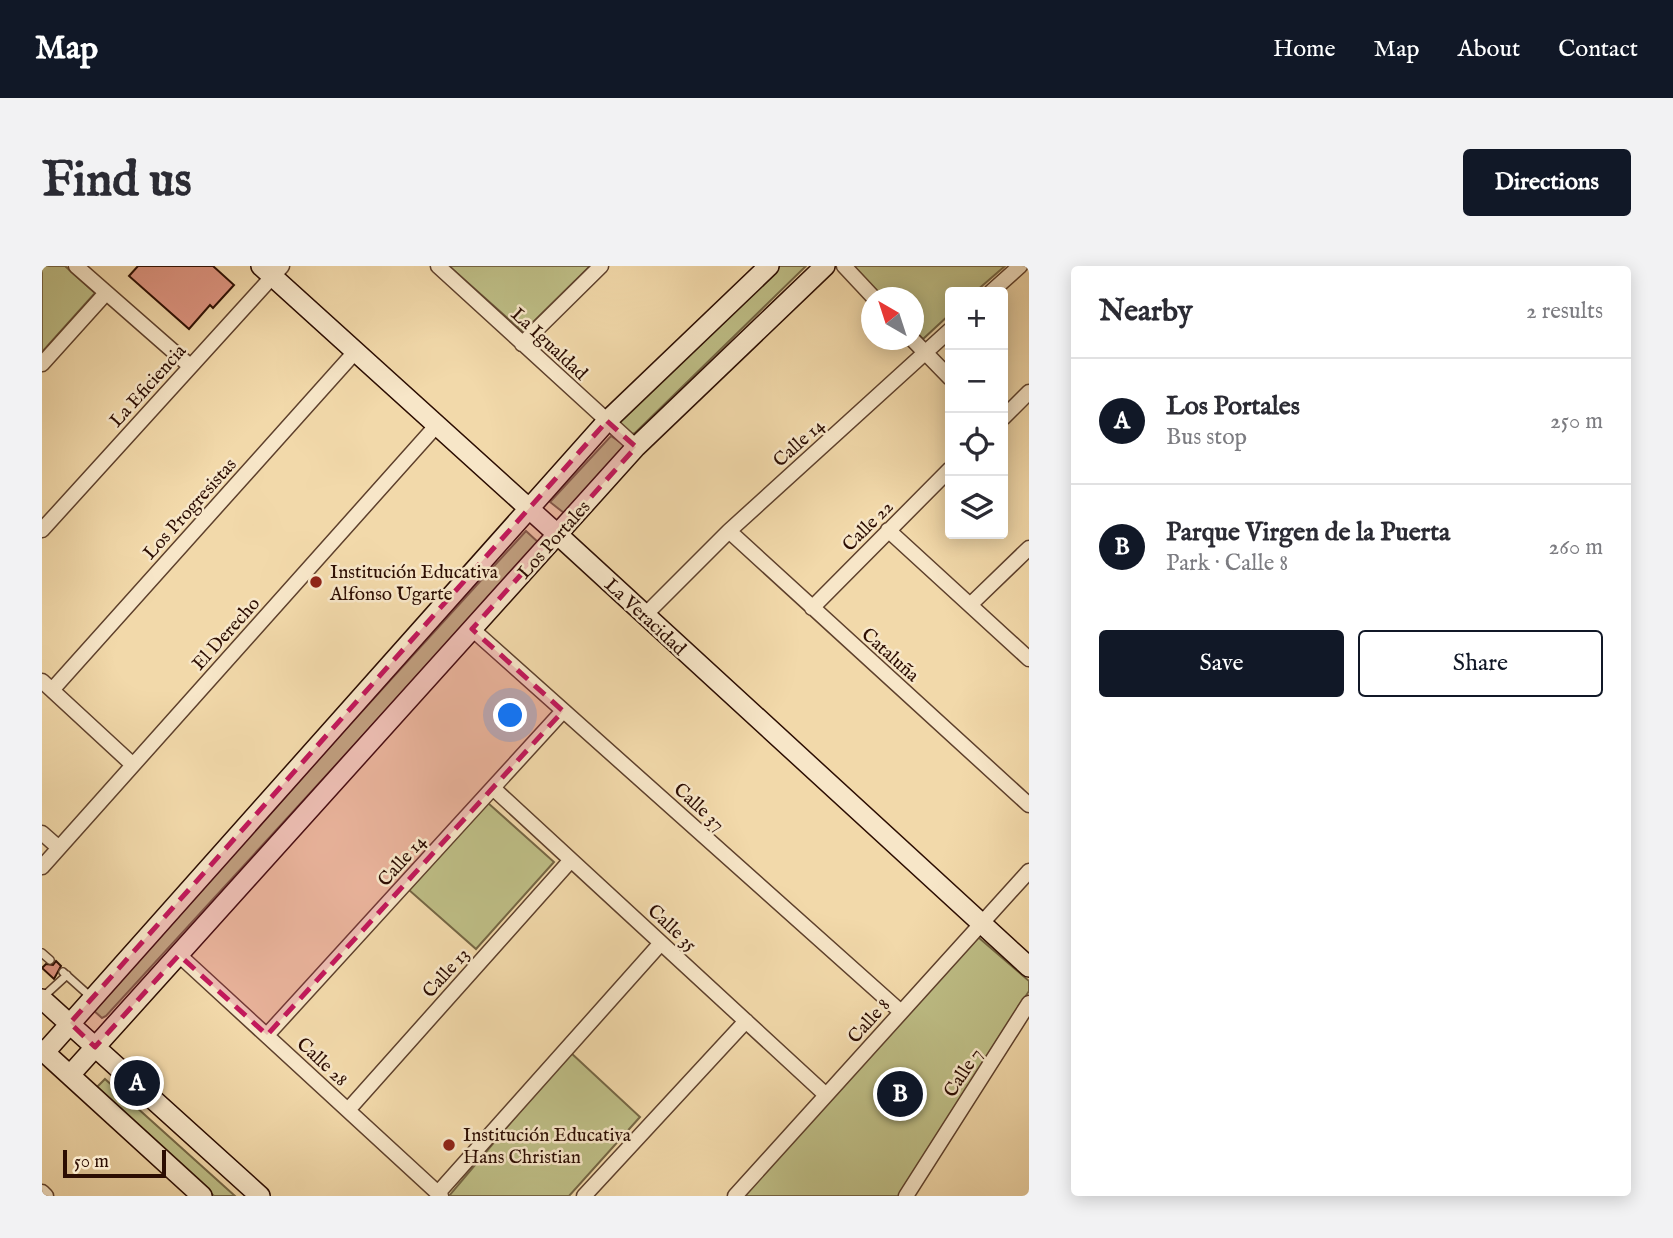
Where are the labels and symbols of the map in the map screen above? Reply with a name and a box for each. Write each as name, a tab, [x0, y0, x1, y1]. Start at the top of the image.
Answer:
north arrow	[861, 287, 924, 350]
street label: La Igualdad	[505, 303, 593, 387]
street label: La Eficiencia	[105, 339, 193, 433]
street label: Calle 14	[769, 414, 831, 473]
street label: Los Progresistas	[138, 453, 243, 565]
street label: Los Portales	[513, 496, 596, 585]
street label: Calle 22	[838, 496, 899, 557]
place label: Institución Educativa Alfonso Ugarte	[329, 561, 499, 607]
marker: Institución Educativa Alfonso Ugarte	[308, 574, 324, 590]
street label: La Veracidad	[599, 574, 691, 662]
street label: El Derecho	[187, 593, 266, 676]
street label: Cataluña	[856, 623, 924, 688]
your location	[493, 698, 527, 732]
street label: Calle 37	[668, 778, 729, 837]
street label: Calle 14	[373, 830, 432, 892]
street label: Calle 35	[642, 900, 701, 957]
street label: Calle 13	[418, 943, 475, 1003]
street label: Calle 8	[843, 994, 896, 1049]
street label: Calle 28	[291, 1033, 352, 1092]
street label: Calle 7	[939, 1044, 988, 1102]
pin: A	[114, 1057, 160, 1109]
pin: B	[877, 1068, 923, 1120]
place label: Institución Educativa Hans Christian	[463, 1124, 632, 1170]
marker: Institución Educativa Hans Christian	[441, 1137, 457, 1153]
scale bar	[63, 1147, 166, 1179]

